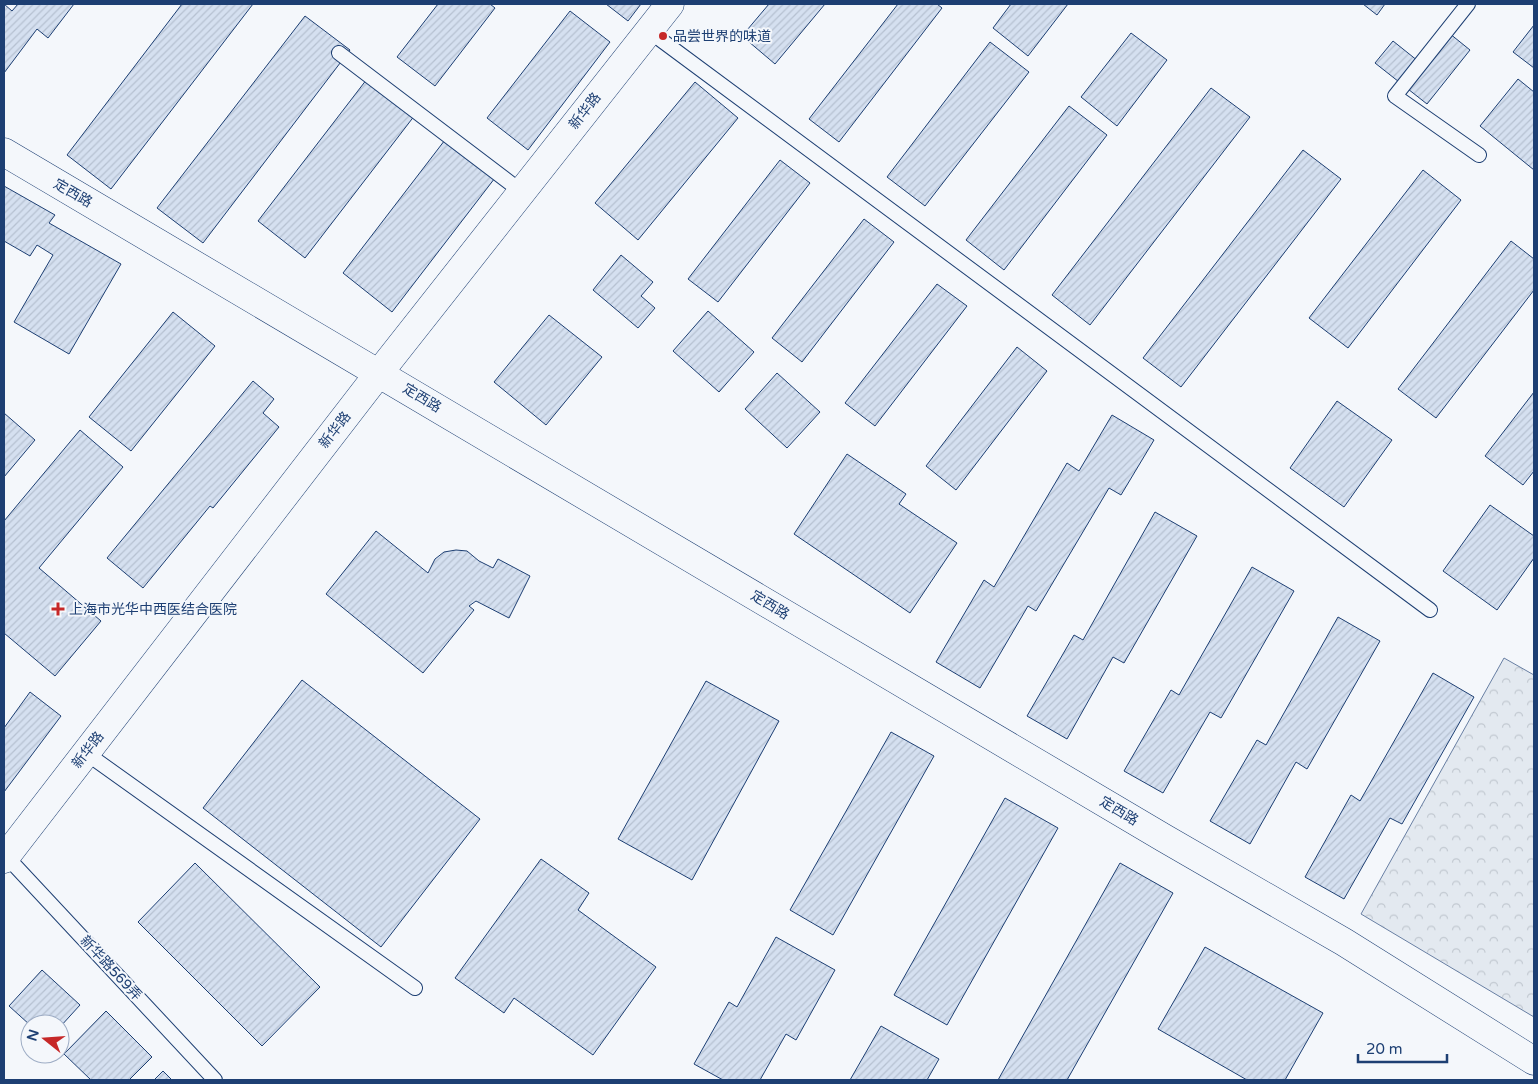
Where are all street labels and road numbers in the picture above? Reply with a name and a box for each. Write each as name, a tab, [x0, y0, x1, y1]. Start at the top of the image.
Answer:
street label: 新华路	[565, 89, 605, 133]
street label: 定西路	[51, 175, 95, 211]
street label: 定西路	[400, 380, 444, 416]
street label: 新华路	[315, 408, 355, 452]
street label: 定西路	[748, 587, 792, 623]
street label: 新华路	[68, 728, 108, 772]
street label: 定西路	[1097, 793, 1141, 829]
street label: 新华路569弄	[77, 932, 145, 1004]

